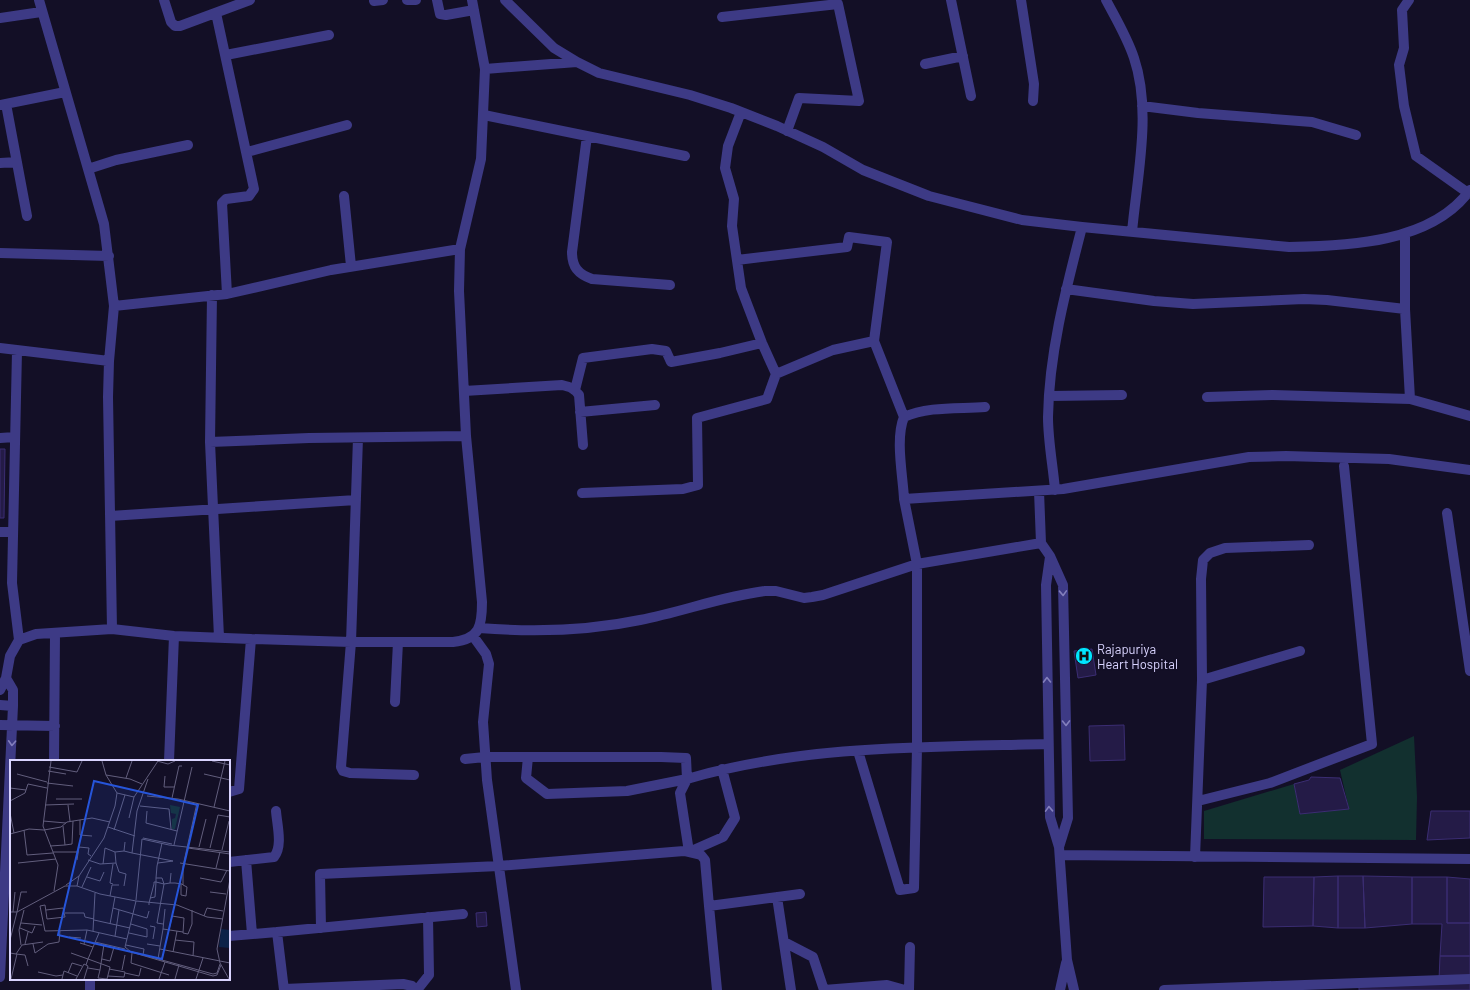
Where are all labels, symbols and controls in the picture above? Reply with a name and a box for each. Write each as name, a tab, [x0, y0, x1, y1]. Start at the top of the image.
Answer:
one-way arrow	[1059, 590, 1067, 596]
place label: Rajapuriya Heart Hospital	[1097, 641, 1178, 672]
hospital icon: Rajapuriya Heart Hospital	[1074, 646, 1094, 666]
one-way arrow	[1043, 677, 1051, 683]
one-way arrow	[1062, 720, 1071, 726]
one-way arrow	[7, 740, 16, 746]
inset map	[10, 760, 230, 980]
one-way arrow	[1045, 806, 1054, 813]

